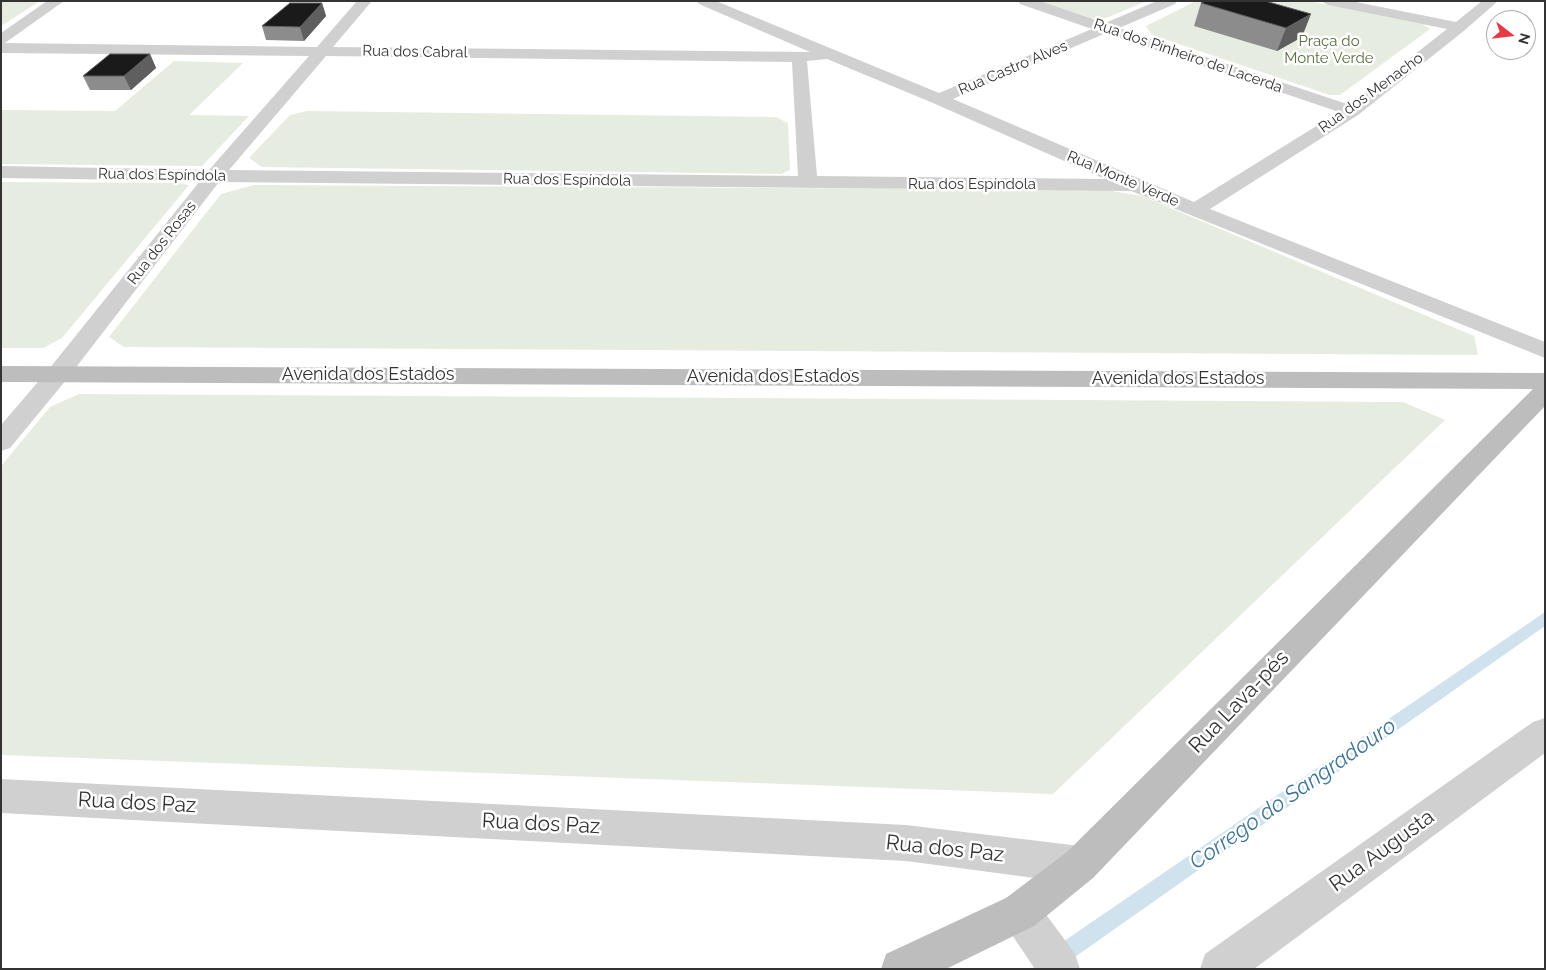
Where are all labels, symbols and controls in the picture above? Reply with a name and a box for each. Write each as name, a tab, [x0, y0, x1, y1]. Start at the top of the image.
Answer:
north arrow	[1486, 10, 1536, 60]
street label: Rua dos Pinheiro de Lacerda	[1091, 15, 1285, 97]
park label: Praça do Monte Verde	[1284, 32, 1374, 67]
text: N	[1515, 32, 1534, 46]
street label: Rua Castro Alves	[956, 37, 1070, 99]
street label: Rua dos Cabral	[362, 42, 468, 62]
street label: Rua dos Menacho	[1315, 49, 1427, 137]
street label: Rua Monte Verde	[1064, 147, 1182, 211]
street label: Rua dos Espíndola	[98, 165, 226, 185]
street label: Rua dos Espíndola	[503, 170, 631, 190]
street label: Rua dos Espíndola	[908, 175, 1036, 193]
street label: Rua dos Rosas	[124, 198, 200, 288]
street label: Avenida dos Estados	[282, 364, 454, 386]
street label: Avenida dos Estados	[687, 366, 859, 388]
street label: Avenida dos Estados	[1092, 368, 1264, 390]
street label: Rua Lava-pés	[1184, 645, 1294, 759]
water label: Corrego do Sangradouro	[1185, 713, 1401, 875]
street label: Rua dos Paz	[77, 787, 197, 819]
street label: Rua Augusta	[1325, 805, 1439, 897]
street label: Rua dos Paz	[481, 808, 601, 840]
street label: Rua dos Paz	[885, 830, 1005, 868]

